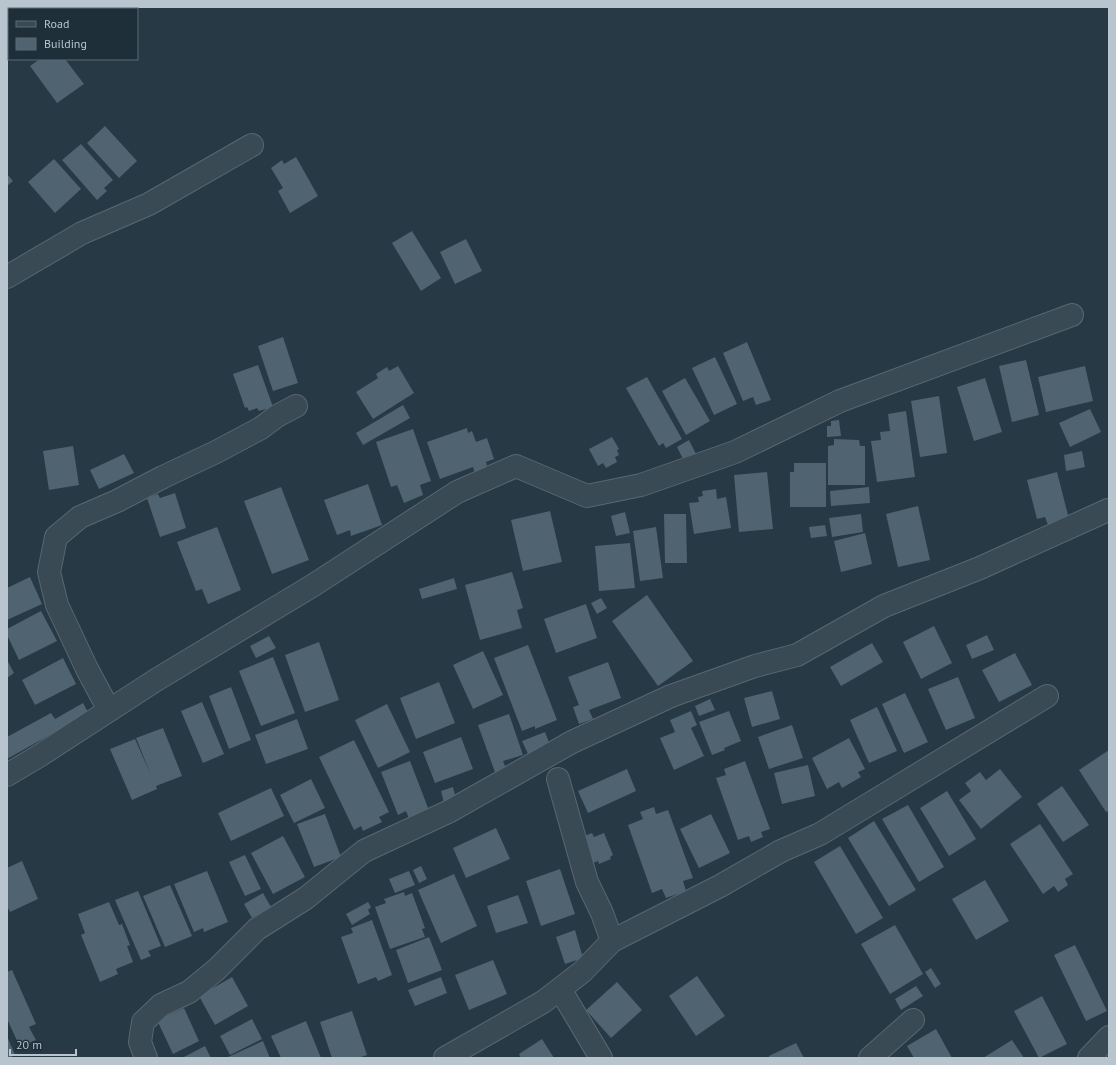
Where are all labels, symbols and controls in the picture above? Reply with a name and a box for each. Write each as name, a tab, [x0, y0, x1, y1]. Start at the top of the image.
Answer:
legend	[8, 8, 138, 60]
text: Road	[44, 16, 69, 31]
text: Building	[44, 36, 87, 51]
scale bar	[10, 1031, 76, 1057]
text: 20 m	[16, 1037, 42, 1052]

